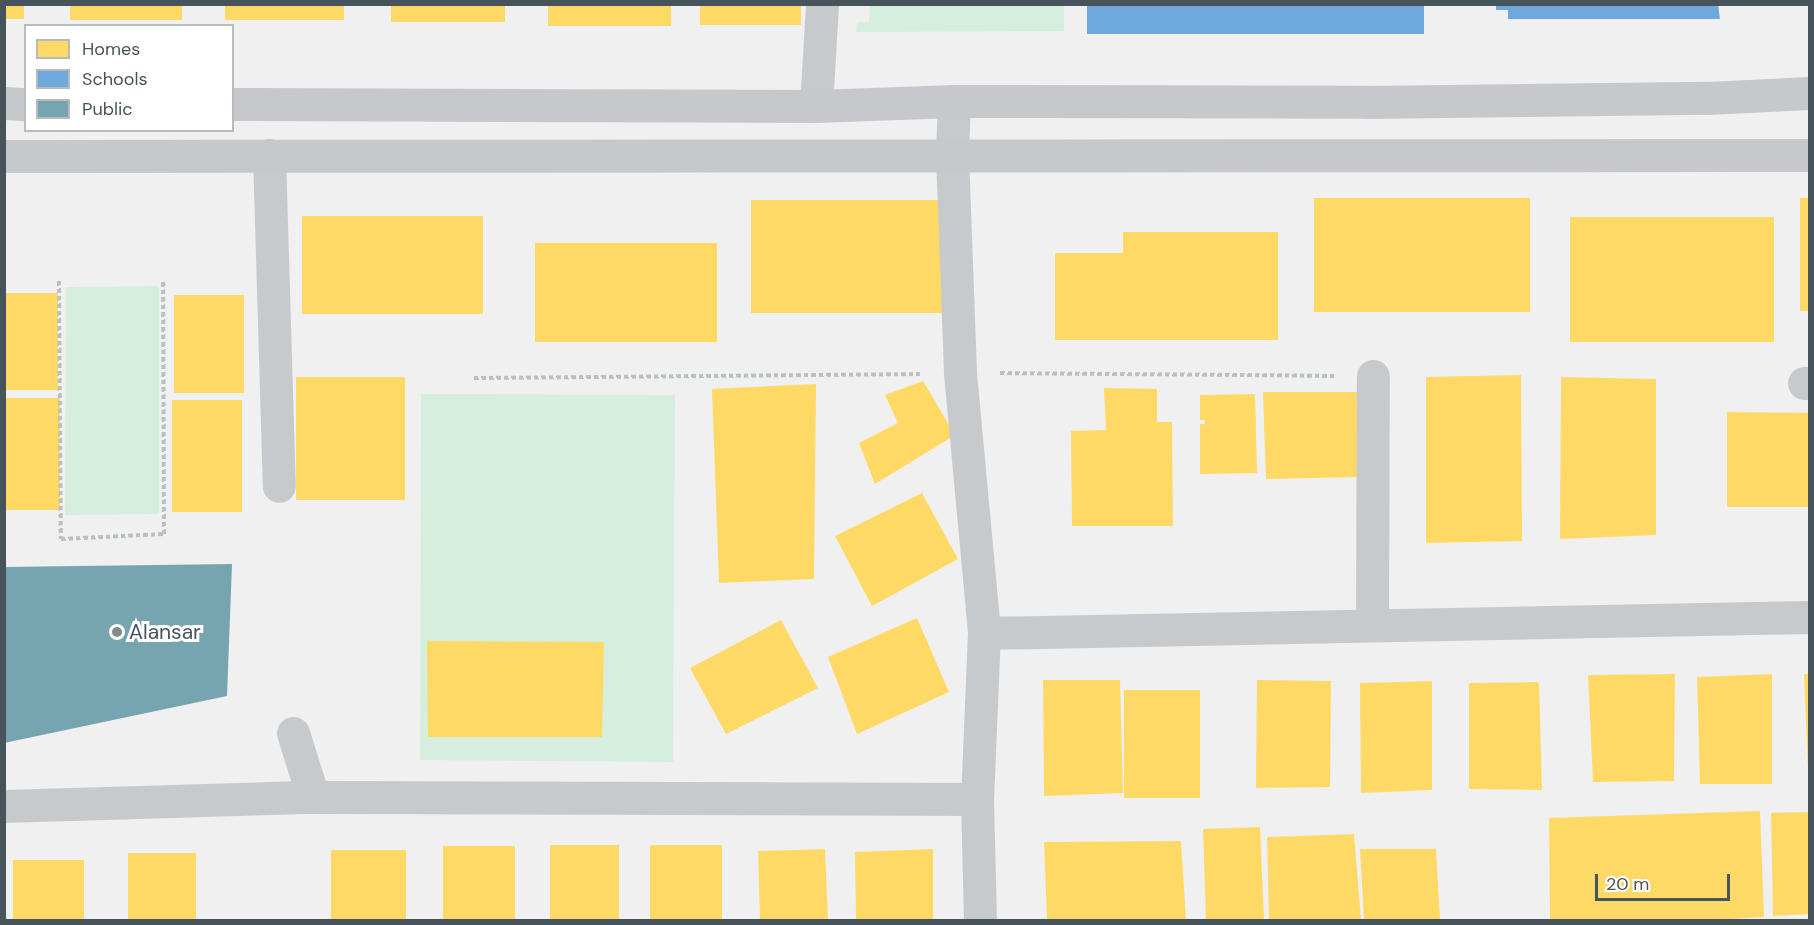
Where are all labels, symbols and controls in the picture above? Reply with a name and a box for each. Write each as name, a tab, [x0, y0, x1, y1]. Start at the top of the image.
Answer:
legend	[24, 24, 234, 132]
text: Homes	[82, 37, 140, 61]
text: Schools	[82, 67, 147, 91]
text: Public	[82, 97, 133, 121]
place label: Alansar	[129, 619, 201, 645]
marker: Alansar	[110, 625, 124, 639]
scale bar	[1598, 862, 1733, 900]
text: 20 m	[1606, 872, 1649, 896]

